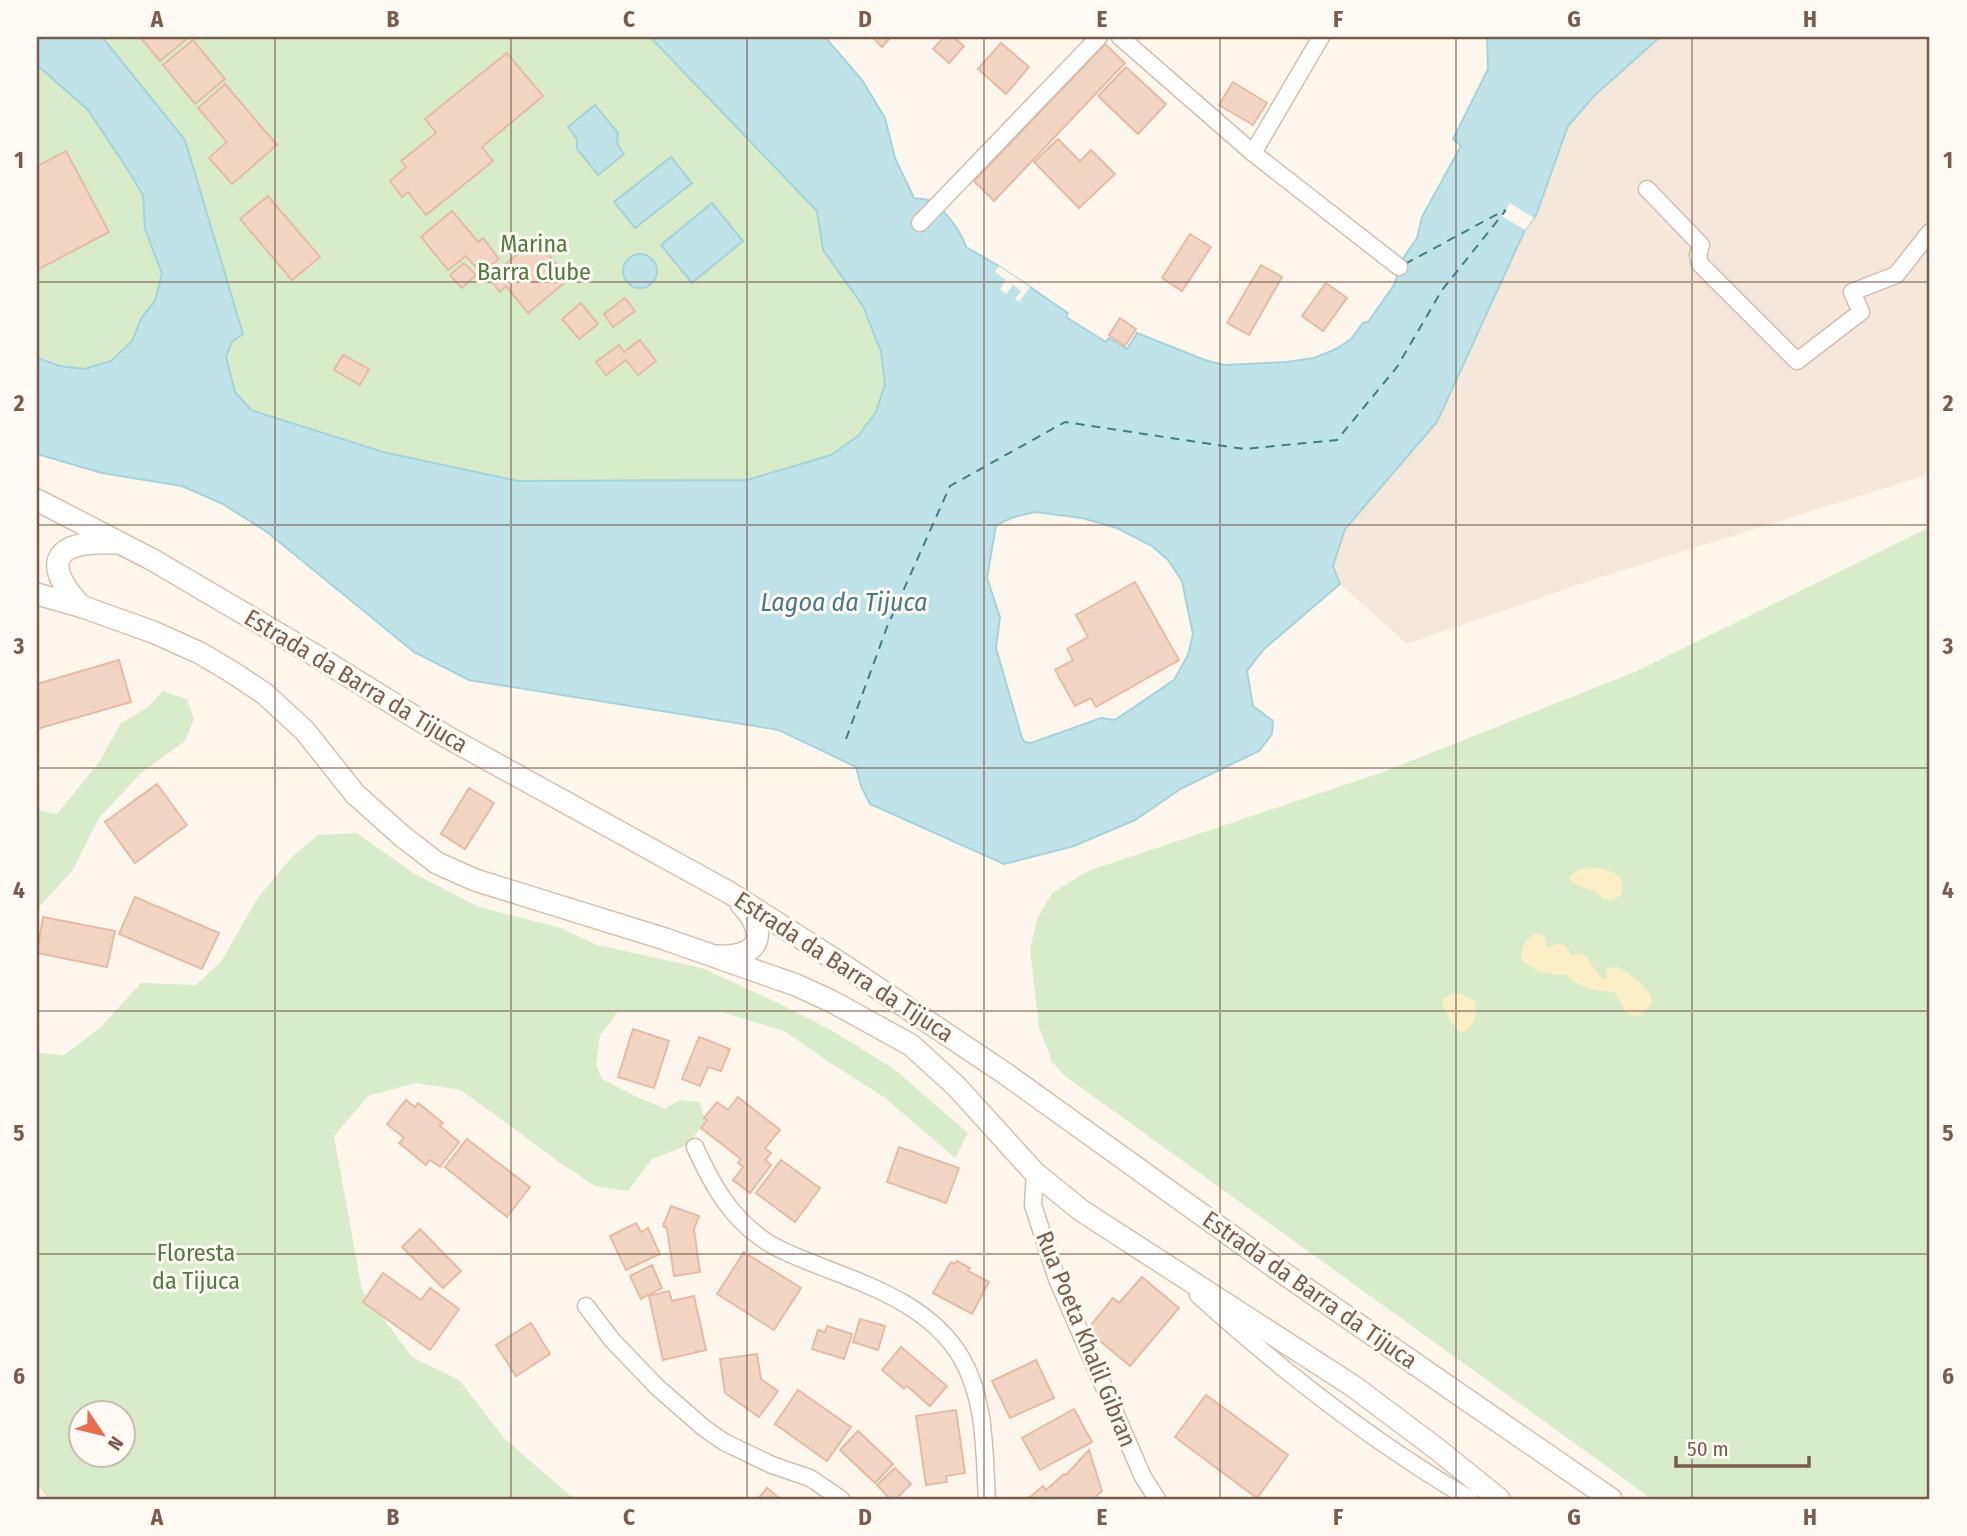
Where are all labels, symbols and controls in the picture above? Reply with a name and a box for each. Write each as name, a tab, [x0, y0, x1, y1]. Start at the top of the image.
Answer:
text: A	[150, 5, 164, 33]
text: B	[387, 5, 400, 33]
text: C	[623, 5, 635, 33]
text: D	[858, 5, 872, 33]
text: E	[1097, 5, 1108, 33]
text: F	[1333, 5, 1343, 33]
text: G	[1567, 5, 1581, 33]
text: H	[1803, 5, 1817, 33]
text: 1	[14, 146, 24, 174]
text: 1	[1943, 146, 1953, 174]
park label: Marina Barra Clube	[477, 230, 591, 286]
text: 2	[13, 389, 25, 417]
text: 2	[1942, 389, 1954, 417]
water label: Lagoa da Tijuca	[760, 587, 928, 618]
street label: Estrada da Barra da Tijuca	[239, 603, 473, 759]
text: 3	[13, 632, 25, 660]
text: 3	[1942, 632, 1954, 660]
text: 4	[13, 876, 25, 904]
text: 4	[1942, 876, 1954, 904]
street label: Estrada da Barra da Tijuca	[729, 886, 959, 1048]
text: 5	[13, 1119, 25, 1147]
text: 5	[1942, 1119, 1954, 1147]
street label: Estrada da Barra da Tijuca	[1197, 1205, 1423, 1375]
street label: Rua Poeta Khalil Gibran	[1030, 1227, 1142, 1451]
park label: Floresta da Tijuca	[152, 1239, 240, 1295]
text: 6	[13, 1362, 25, 1390]
text: 6	[1942, 1362, 1954, 1390]
north arrow	[66, 1400, 136, 1470]
scale bar	[1676, 1424, 1810, 1468]
text: N	[103, 1432, 128, 1455]
text: 50 m	[1687, 1436, 1729, 1462]
text: A	[150, 1503, 164, 1531]
text: B	[387, 1503, 400, 1531]
text: C	[623, 1503, 635, 1531]
text: D	[858, 1503, 872, 1531]
text: E	[1097, 1503, 1108, 1531]
text: F	[1333, 1503, 1343, 1531]
text: G	[1567, 1503, 1581, 1531]
text: H	[1803, 1503, 1817, 1531]

